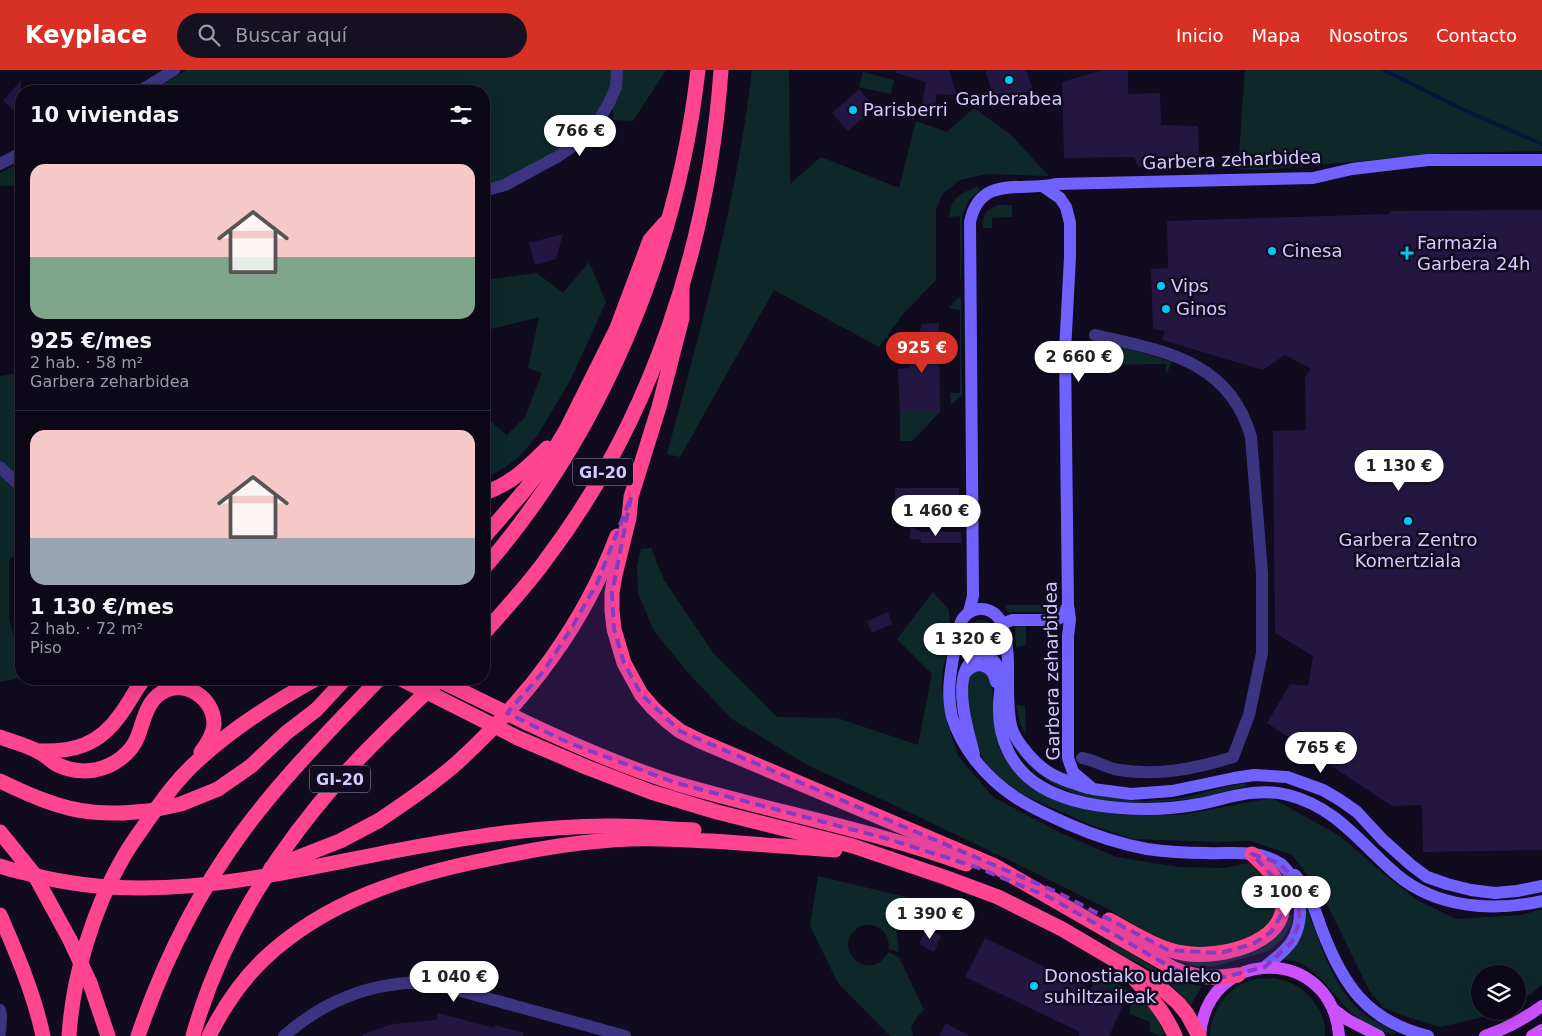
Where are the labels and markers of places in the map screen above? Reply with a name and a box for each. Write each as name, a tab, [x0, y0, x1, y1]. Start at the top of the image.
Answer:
marker: Garberabea	[1003, 74, 1015, 86]
place label: Garberabea	[956, 88, 1062, 109]
place label: Parisberri	[863, 99, 948, 120]
marker: Parisberri	[847, 104, 859, 116]
pin: 766 €	[545, 114, 615, 157]
place label: Farmazia Garbera 24h	[1417, 232, 1530, 274]
place label: Cinesa	[1282, 240, 1342, 261]
marker: Cinesa	[1266, 245, 1278, 257]
marker: Farmazia Garbera 24h	[1401, 247, 1413, 259]
place label: Vips	[1171, 275, 1209, 296]
marker: Vips	[1155, 280, 1167, 292]
place label: Ginos	[1176, 298, 1227, 319]
marker: Ginos	[1160, 303, 1172, 315]
pin: 925 €	[887, 332, 957, 374]
pin: 2 660 €	[1033, 340, 1125, 383]
pin: 1 130 €	[1353, 450, 1445, 492]
pin: 1 460 €	[890, 494, 982, 537]
marker: Garbera Zentro Komertziala	[1402, 515, 1414, 527]
place label: Garbera Zentro Komertziala	[1339, 529, 1477, 571]
pin: 1 320 €	[922, 622, 1014, 665]
pin: 765 €	[1286, 732, 1356, 774]
pin: 3 100 €	[1240, 876, 1332, 918]
pin: 1 390 €	[884, 898, 976, 940]
pin: 1 040 €	[408, 960, 500, 1003]
place label: Donostiako udaleko suhiltzaileak	[1044, 965, 1221, 1007]
marker: Donostiako udaleko suhiltzaileak	[1028, 980, 1040, 992]

